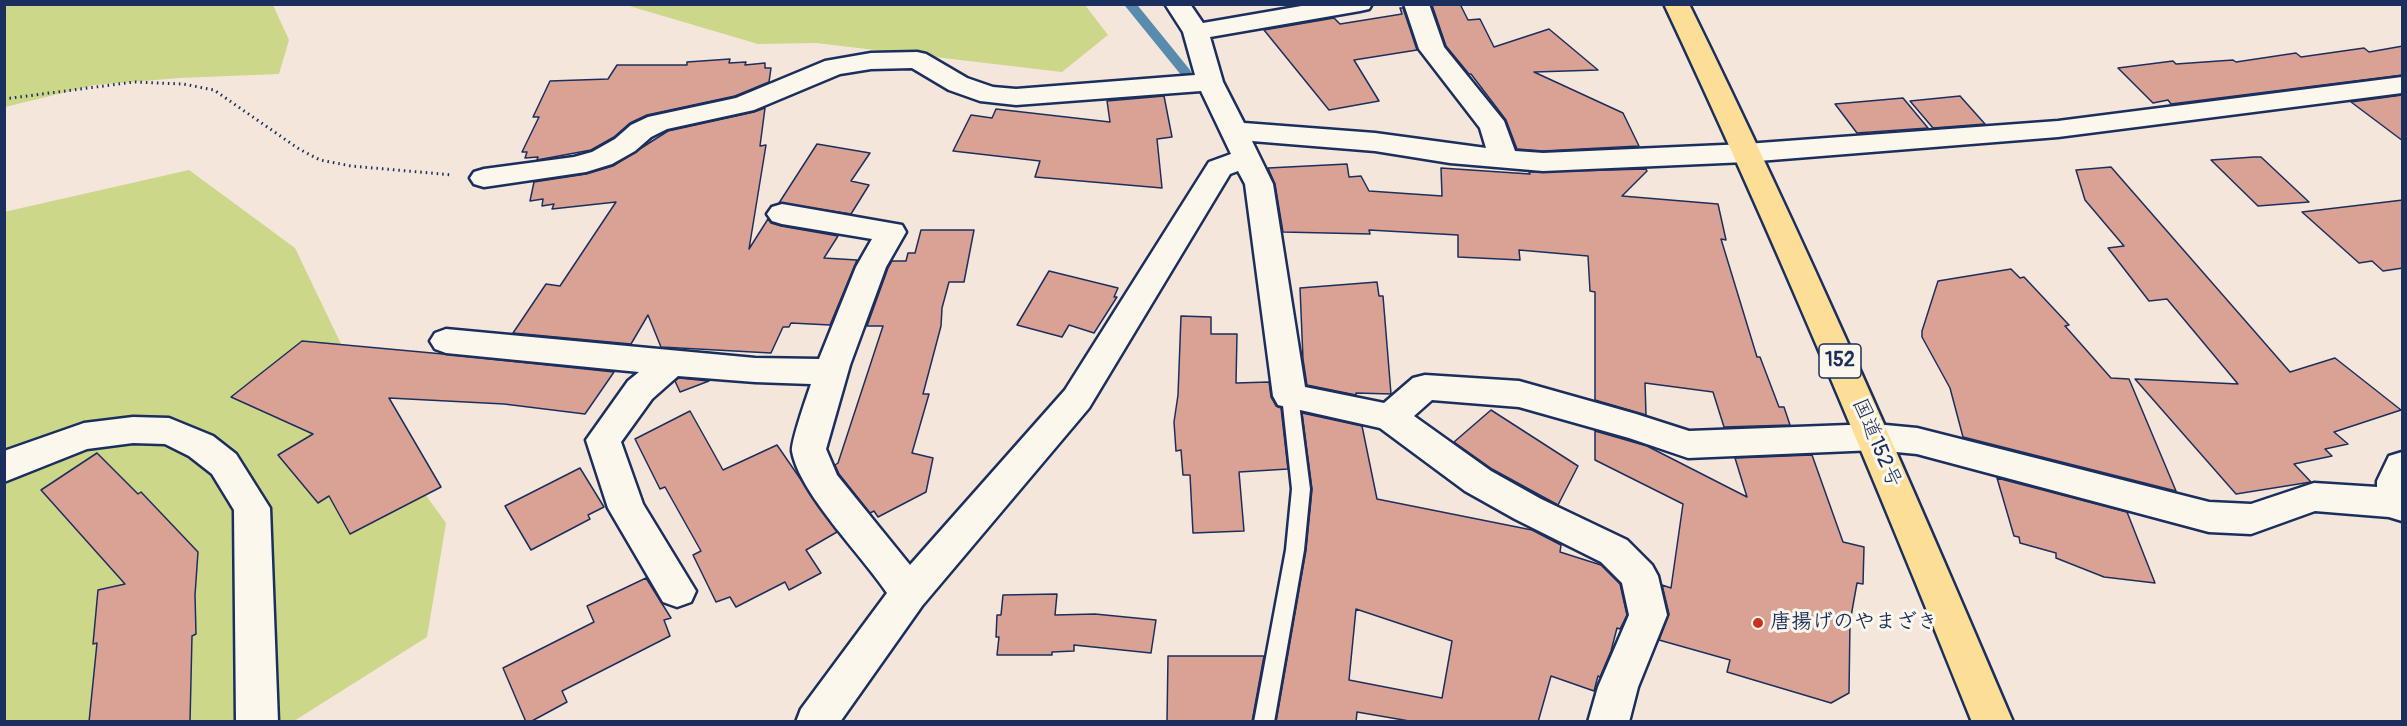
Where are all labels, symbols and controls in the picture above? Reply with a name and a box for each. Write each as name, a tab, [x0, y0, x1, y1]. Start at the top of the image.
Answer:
road number: 152	[1819, 344, 1861, 378]
street label: 国道152号	[1846, 395, 1906, 491]
place label: 唐揚げのやまざき	[1770, 610, 1938, 636]
marker: 唐揚げのやまざき	[1751, 616, 1765, 630]

